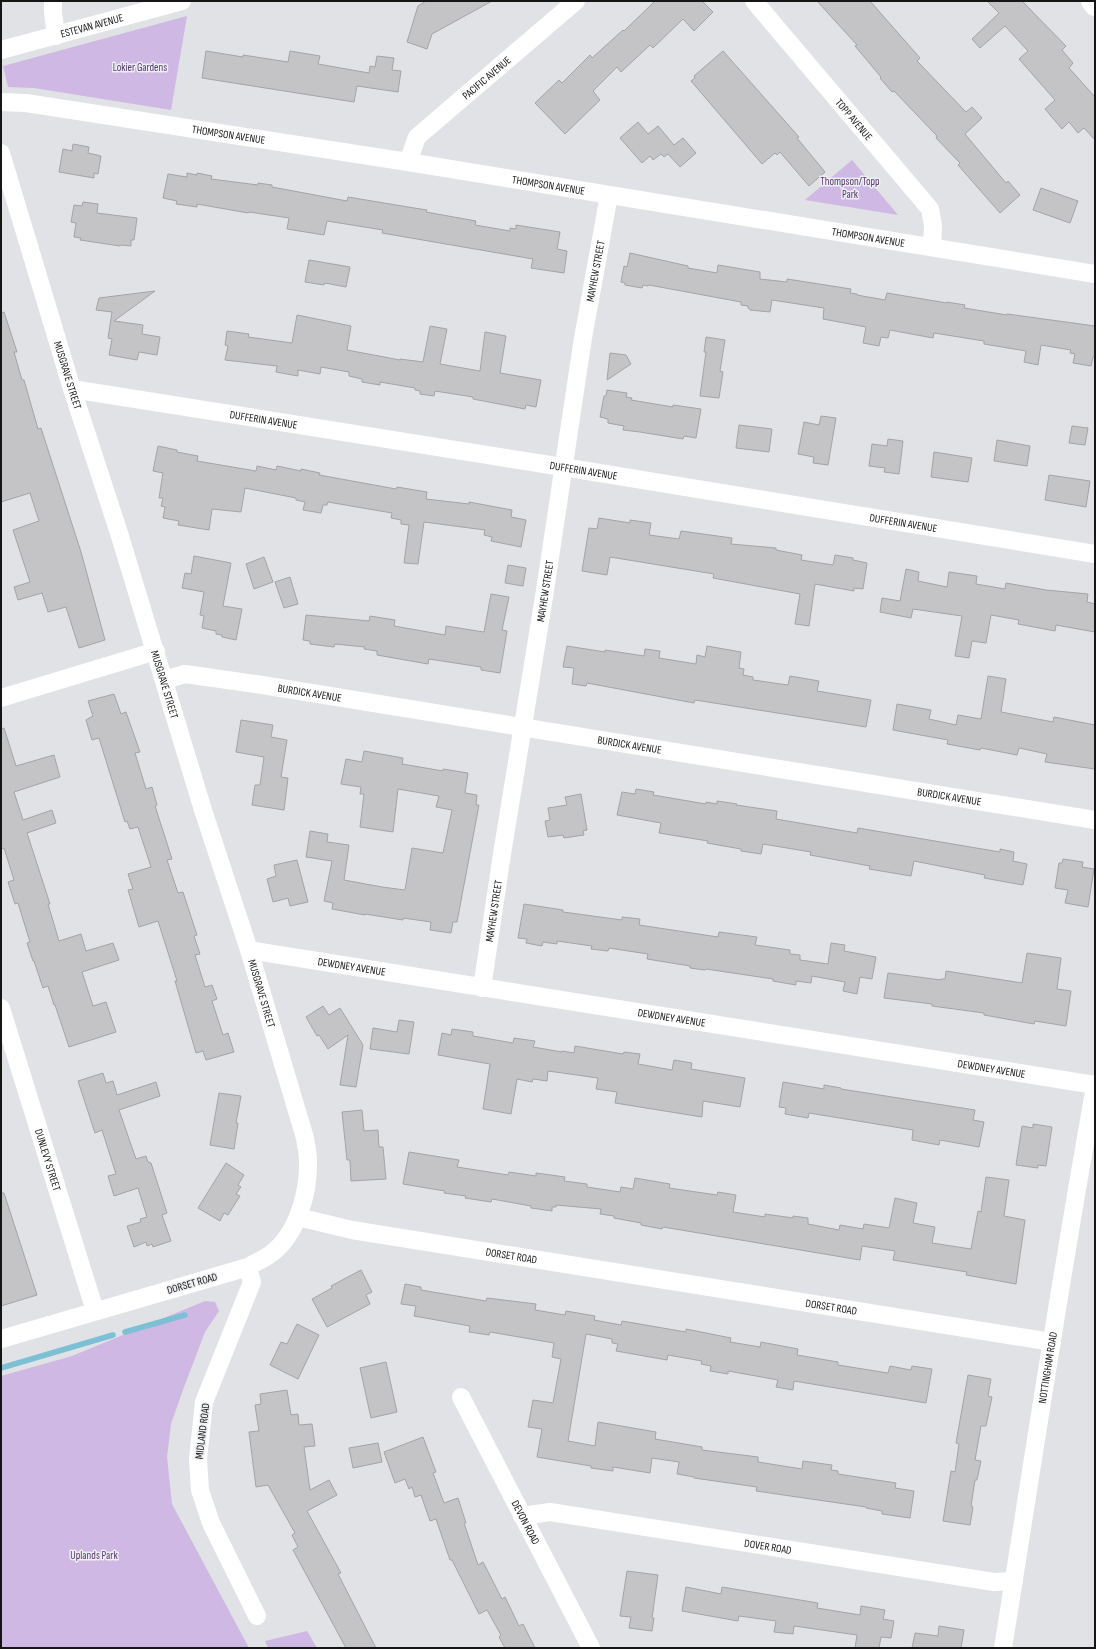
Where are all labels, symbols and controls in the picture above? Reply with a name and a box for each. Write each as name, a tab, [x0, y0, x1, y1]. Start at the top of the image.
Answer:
street label: ESTEVAN AVENUE	[59, 11, 125, 41]
street label: PACIFIC AVENUE	[460, 54, 514, 102]
park label: Lokier Gardens	[113, 61, 167, 74]
street label: TOPP AVENUE	[833, 96, 875, 143]
street label: THOMPSON AVENUE	[191, 123, 266, 147]
street label: THOMPSON AVENUE	[511, 173, 586, 198]
park label: Thompson/Topp Park	[820, 175, 880, 201]
street label: THOMPSON AVENUE	[831, 225, 906, 250]
street label: MAYHEW STREET	[584, 239, 608, 303]
street label: MUSGRAVE STREET	[51, 340, 84, 412]
street label: DUFFERIN AVENUE	[229, 408, 298, 432]
street label: DUFFERIN AVENUE	[549, 459, 618, 483]
street label: DUFFERIN AVENUE	[868, 511, 938, 535]
street label: MAYHEW STREET	[534, 559, 557, 623]
street label: MUSGRAVE STREET	[148, 649, 181, 721]
street label: BURDICK AVENUE	[277, 682, 343, 705]
street label: BURDICK AVENUE	[597, 733, 662, 757]
street label: BURDICK AVENUE	[916, 785, 982, 808]
street label: MAYHEW STREET	[483, 879, 505, 943]
street label: DEWDNEY AVENUE	[317, 955, 387, 979]
street label: MUSGRAVE STREET	[245, 958, 278, 1030]
street label: DEWDNEY AVENUE	[637, 1006, 706, 1030]
street label: DEWDNEY AVENUE	[957, 1057, 1026, 1081]
street label: DUNLEVY STREET	[32, 1127, 64, 1193]
street label: DORSET ROAD	[485, 1245, 538, 1267]
street label: DORSET ROAD	[165, 1270, 219, 1297]
street label: DORSET ROAD	[805, 1297, 858, 1318]
street label: NOTTINGHAM ROAD	[1036, 1331, 1060, 1404]
street label: MIDLAND ROAD	[193, 1402, 212, 1460]
street label: DEVON ROAD	[509, 1498, 542, 1547]
street label: DOVER ROAD	[743, 1537, 792, 1557]
park label: Uplands Park	[70, 1549, 118, 1562]

